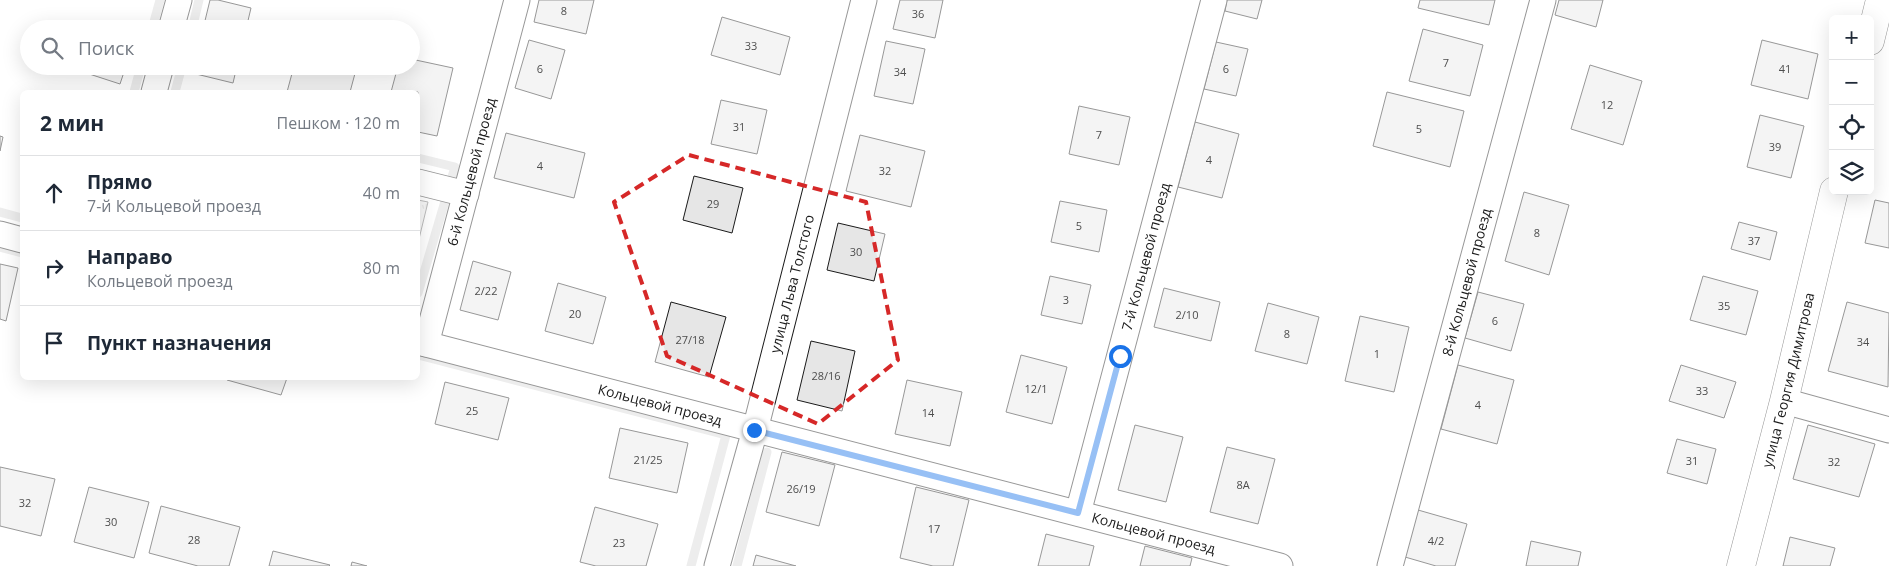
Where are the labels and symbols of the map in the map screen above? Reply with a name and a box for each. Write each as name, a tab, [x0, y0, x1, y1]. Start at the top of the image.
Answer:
house number: 8	[561, 3, 567, 18]
house number: 36	[912, 6, 924, 21]
house number: 33	[745, 38, 757, 53]
house number: 7	[1443, 55, 1449, 70]
house number: 6	[537, 61, 543, 76]
house number: 6	[1223, 61, 1229, 76]
house number: 41	[1779, 61, 1791, 76]
house number: 34	[894, 64, 907, 79]
street label: 6-й Кольцевой проезд	[442, 96, 500, 248]
house number: 12	[1601, 97, 1613, 112]
house number: 31	[733, 119, 745, 134]
house number: 5	[1416, 121, 1422, 136]
house number: 7	[1096, 127, 1102, 142]
house number: 39	[1769, 139, 1781, 154]
house number: 4	[1206, 152, 1213, 167]
house number: 4	[537, 158, 544, 173]
house number: 32	[879, 163, 891, 178]
street label: 7-й Кольцевой проезд	[1117, 181, 1174, 333]
house number: 29	[707, 196, 719, 211]
street label: 8-й Кольцевой проезд	[1437, 206, 1495, 358]
street label: улица Льва Толстого	[765, 213, 818, 355]
house number: 5	[1076, 218, 1082, 233]
house number: 8	[1534, 225, 1540, 240]
house number: 37	[1748, 233, 1760, 248]
house number: 30	[850, 244, 862, 259]
house number: 2/22	[475, 283, 497, 298]
street label: улица Георгия Димитрова	[1757, 290, 1819, 469]
house number: 3	[1063, 292, 1069, 307]
house number: 35	[1718, 298, 1730, 313]
house number: 20	[569, 306, 581, 321]
house number: 2/10	[1176, 307, 1198, 322]
house number: 6	[1492, 313, 1498, 328]
house number: 8	[1284, 326, 1290, 341]
house number: 27/18	[675, 332, 705, 347]
house number: 34	[1857, 334, 1870, 349]
route start	[1109, 345, 1132, 368]
house number: 1	[1374, 346, 1380, 361]
house number: 28/16	[811, 368, 841, 383]
street label: Кольцевой проезд	[596, 379, 724, 430]
house number: 12/1	[1025, 381, 1047, 396]
house number: 33	[1696, 383, 1708, 398]
house number: 4	[1475, 397, 1482, 412]
house number: 25	[466, 403, 478, 418]
house number: 14	[922, 405, 935, 420]
route end	[743, 419, 766, 442]
house number: 21/25	[633, 452, 663, 467]
house number: 31	[1686, 453, 1698, 468]
house number: 32	[1828, 454, 1840, 469]
house number: 8А	[1236, 477, 1250, 492]
house number: 26/19	[786, 481, 816, 496]
house number: 32	[19, 495, 31, 510]
street label: Кольцевой проезд	[1090, 507, 1218, 558]
house number: 30	[105, 514, 117, 529]
house number: 17	[928, 521, 940, 536]
house number: 28	[188, 532, 200, 547]
house number: 4/2	[1428, 533, 1444, 548]
house number: 23	[613, 535, 625, 550]

